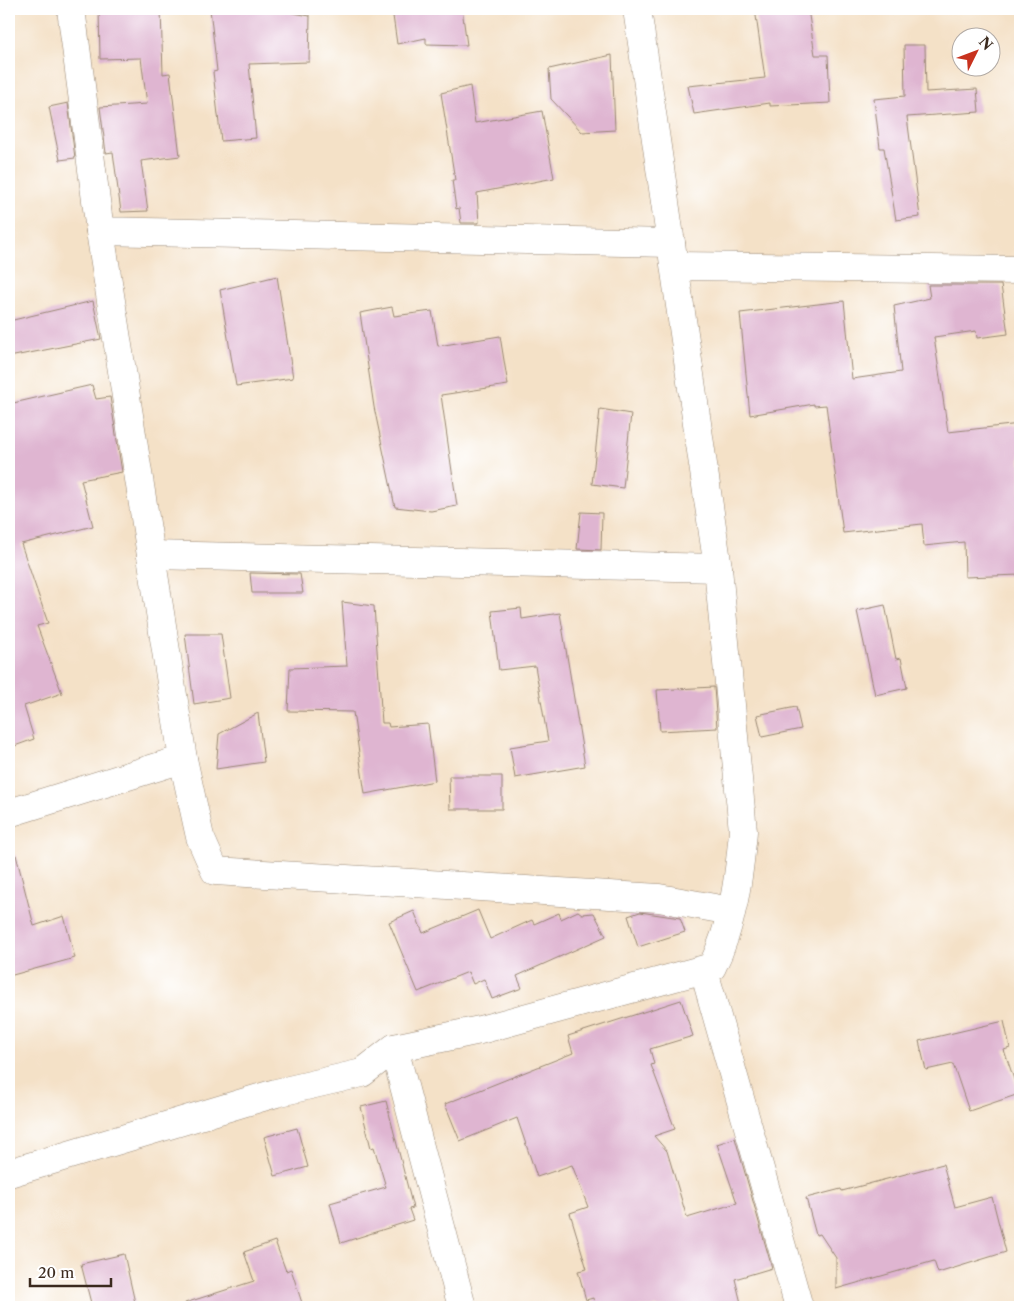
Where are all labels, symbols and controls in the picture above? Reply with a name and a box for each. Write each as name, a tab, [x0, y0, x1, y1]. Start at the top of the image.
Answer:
north arrow	[952, 28, 1002, 78]
text: N	[975, 33, 996, 54]
scale bar	[30, 1256, 111, 1288]
text: 20 m	[38, 1263, 74, 1282]

